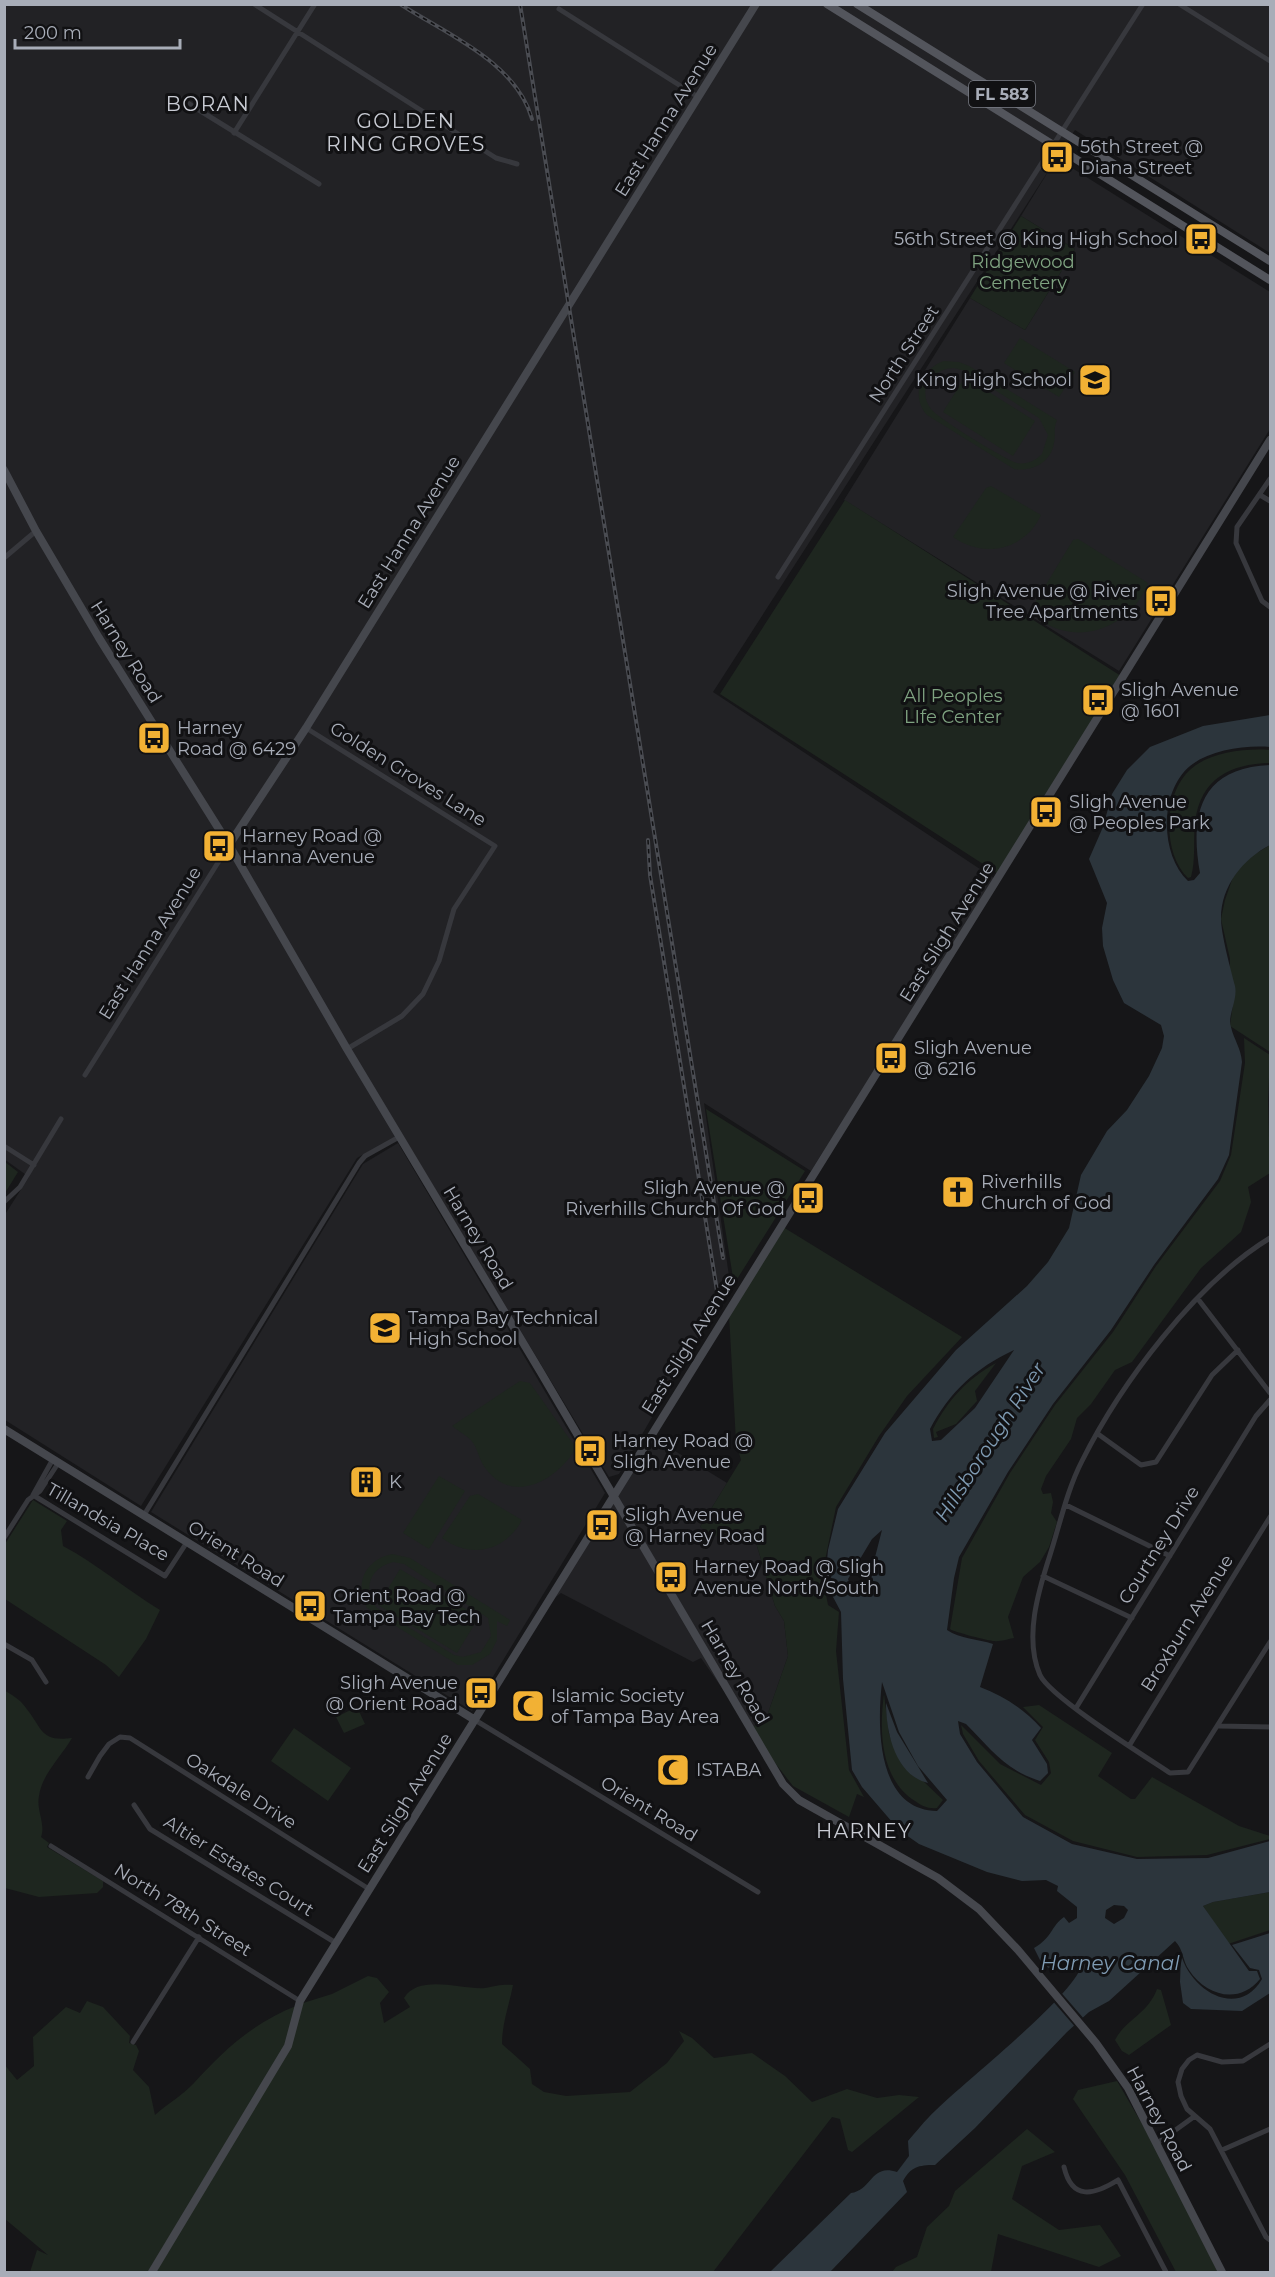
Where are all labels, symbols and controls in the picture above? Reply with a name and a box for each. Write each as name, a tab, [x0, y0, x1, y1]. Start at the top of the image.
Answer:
scale bar	[15, 12, 180, 50]
text: 200 m	[24, 22, 82, 44]
street label: East Hanna Avenue	[610, 39, 722, 201]
road number: FL 583	[969, 81, 1035, 107]
district label: BORAN	[166, 92, 250, 116]
district label: GOLDEN RING GROVES	[326, 109, 486, 156]
place label: 56th Street @ Diana Street	[1080, 136, 1203, 179]
bus stop icon: 56th Street @ Diana Street	[1039, 139, 1075, 175]
bus stop icon: 56th Street @ King High School	[1183, 221, 1219, 257]
place label: 56th Street @ King High School	[894, 228, 1178, 250]
park label: Ridgewood Cemetery	[971, 251, 1075, 294]
street label: North Street	[864, 301, 944, 407]
school or university icon: King High School	[1077, 362, 1113, 398]
place label: King High School	[916, 369, 1072, 391]
street label: East Hanna Avenue	[353, 451, 465, 613]
place label: Sligh Avenue @ River Tree Apartments	[947, 580, 1138, 623]
bus stop icon: Sligh Avenue @ River Tree Apartments	[1143, 583, 1179, 619]
street label: Harney Road	[86, 597, 166, 707]
place label: Sligh Avenue @ 1601	[1121, 679, 1239, 722]
bus stop icon: Sligh Avenue @ 1601	[1080, 682, 1116, 718]
park label: All Peoples LIfe Center	[904, 685, 1003, 728]
place label: Harney Road @ 6429	[177, 717, 296, 760]
street label: Golden Groves Lane	[326, 717, 490, 831]
bus stop icon: Harney Road @ 6429	[136, 720, 172, 756]
place label: Sligh Avenue @ Peoples Park	[1069, 791, 1210, 834]
bus stop icon: Sligh Avenue @ Peoples Park	[1028, 794, 1064, 830]
place label: Harney Road @ Hanna Avenue	[242, 825, 382, 868]
bus stop icon: Harney Road @ Hanna Avenue	[201, 828, 237, 864]
street label: East Sligh Avenue	[895, 858, 999, 1006]
street label: East Hanna Avenue	[94, 862, 206, 1024]
place label: Sligh Avenue @ 6216	[914, 1037, 1032, 1080]
bus stop icon: Sligh Avenue @ 6216	[873, 1040, 909, 1076]
place label: Riverhills Church of God	[981, 1171, 1111, 1214]
church icon: Riverhills Church of God	[940, 1174, 976, 1210]
place label: Sligh Avenue @ Riverhills Church Of God	[565, 1177, 785, 1220]
bus stop icon: Sligh Avenue @ Riverhills Church Of God	[790, 1180, 826, 1216]
street label: Harney Road	[438, 1182, 518, 1294]
street label: East Sligh Avenue	[637, 1270, 741, 1418]
place label: Tampa Bay Technical High School	[408, 1307, 598, 1350]
school or university icon: Tampa Bay Technical High School	[367, 1310, 403, 1346]
water label: Hillsborough River	[930, 1357, 1051, 1526]
place label: Harney Road @ Sligh Avenue	[613, 1430, 753, 1473]
bus stop icon: Harney Road @ Sligh Avenue	[572, 1433, 608, 1469]
building icon: K	[348, 1464, 384, 1500]
place label: K	[389, 1471, 402, 1493]
street label: Tillandsia Place	[43, 1478, 173, 1566]
street label: Courtney Drive	[1114, 1482, 1204, 1608]
place label: Sligh Avenue @ Harney Road	[625, 1504, 765, 1547]
bus stop icon: Sligh Avenue @ Harney Road	[584, 1507, 620, 1543]
street label: Orient Road	[184, 1516, 288, 1592]
street label: Broxburn Avenue	[1136, 1550, 1238, 1696]
place label: Harney Road @ Sligh Avenue North/South	[694, 1556, 884, 1599]
bus stop icon: Harney Road @ Sligh Avenue North/South	[653, 1559, 689, 1595]
place label: Orient Road @ Tampa Bay Tech	[333, 1585, 481, 1628]
bus stop icon: Orient Road @ Tampa Bay Tech	[292, 1588, 328, 1624]
street label: Harney Road	[696, 1616, 774, 1728]
place label: Sligh Avenue @ Orient Road	[326, 1672, 458, 1715]
bus stop icon: Sligh Avenue @ Orient Road	[463, 1675, 499, 1711]
place label: Islamic Society of Tampa Bay Area	[551, 1685, 720, 1728]
mosque icon: Islamic Society of Tampa Bay Area	[510, 1688, 546, 1724]
street label: East Sligh Avenue	[353, 1729, 457, 1877]
street label: Oakdale Drive	[182, 1748, 301, 1834]
mosque icon: ISTABA	[655, 1752, 691, 1788]
place label: ISTABA	[696, 1759, 761, 1781]
street label: Orient Road	[597, 1771, 701, 1847]
street label: Altier Estates Court	[160, 1811, 318, 1921]
district label: HARNEY	[816, 1819, 912, 1843]
street label: North 78th Street	[110, 1859, 256, 1961]
water label: Harney Canal	[1040, 1951, 1180, 1975]
street label: Harney Road	[1122, 2062, 1196, 2176]

